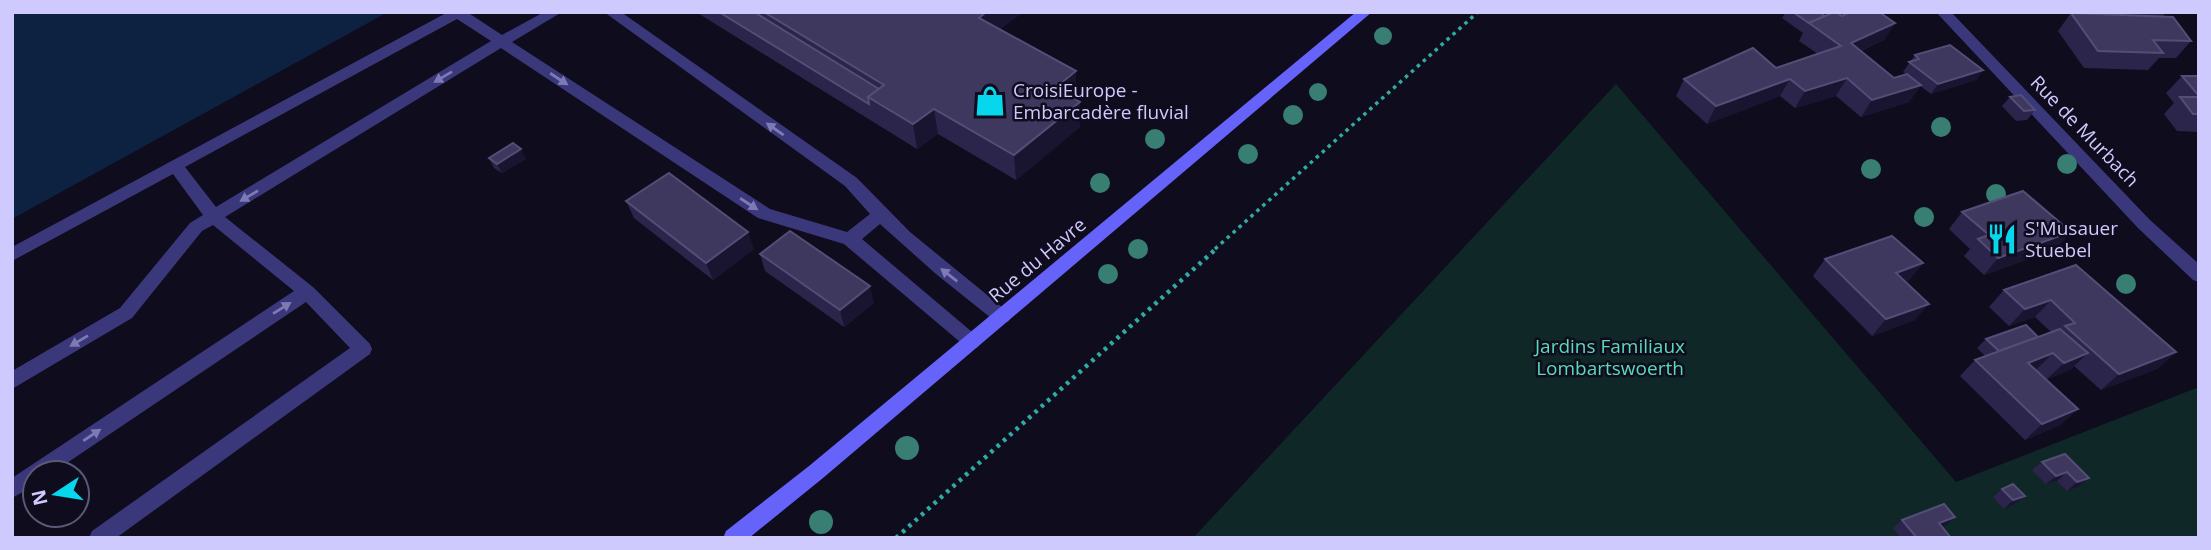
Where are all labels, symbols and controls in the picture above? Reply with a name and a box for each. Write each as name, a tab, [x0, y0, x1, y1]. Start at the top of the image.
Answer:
street label: Rue de Murbach	[2025, 70, 2145, 192]
one-way arrow	[434, 71, 453, 83]
one-way arrow	[549, 72, 568, 85]
place label: CroisiEurope - Embarcadère fluvial	[1013, 77, 1189, 125]
shop icon: CroisiEurope - Embarcadère fluvial	[973, 84, 1007, 118]
one-way arrow	[766, 122, 784, 136]
one-way arrow	[240, 189, 259, 202]
one-way arrow	[739, 197, 759, 210]
street label: Rue du Havre	[983, 212, 1091, 308]
place label: S'Musauer Stuebel	[2025, 215, 2118, 263]
restaurant icon: S'Musauer Stuebel	[1985, 222, 2019, 256]
one-way arrow	[940, 267, 958, 282]
one-way arrow	[272, 302, 291, 315]
park label: Jardins Familiaux Lombartswoerth	[1533, 333, 1685, 381]
one-way arrow	[69, 335, 88, 348]
one-way arrow	[83, 429, 102, 442]
north arrow	[21, 459, 91, 529]
text: N	[25, 487, 54, 508]

